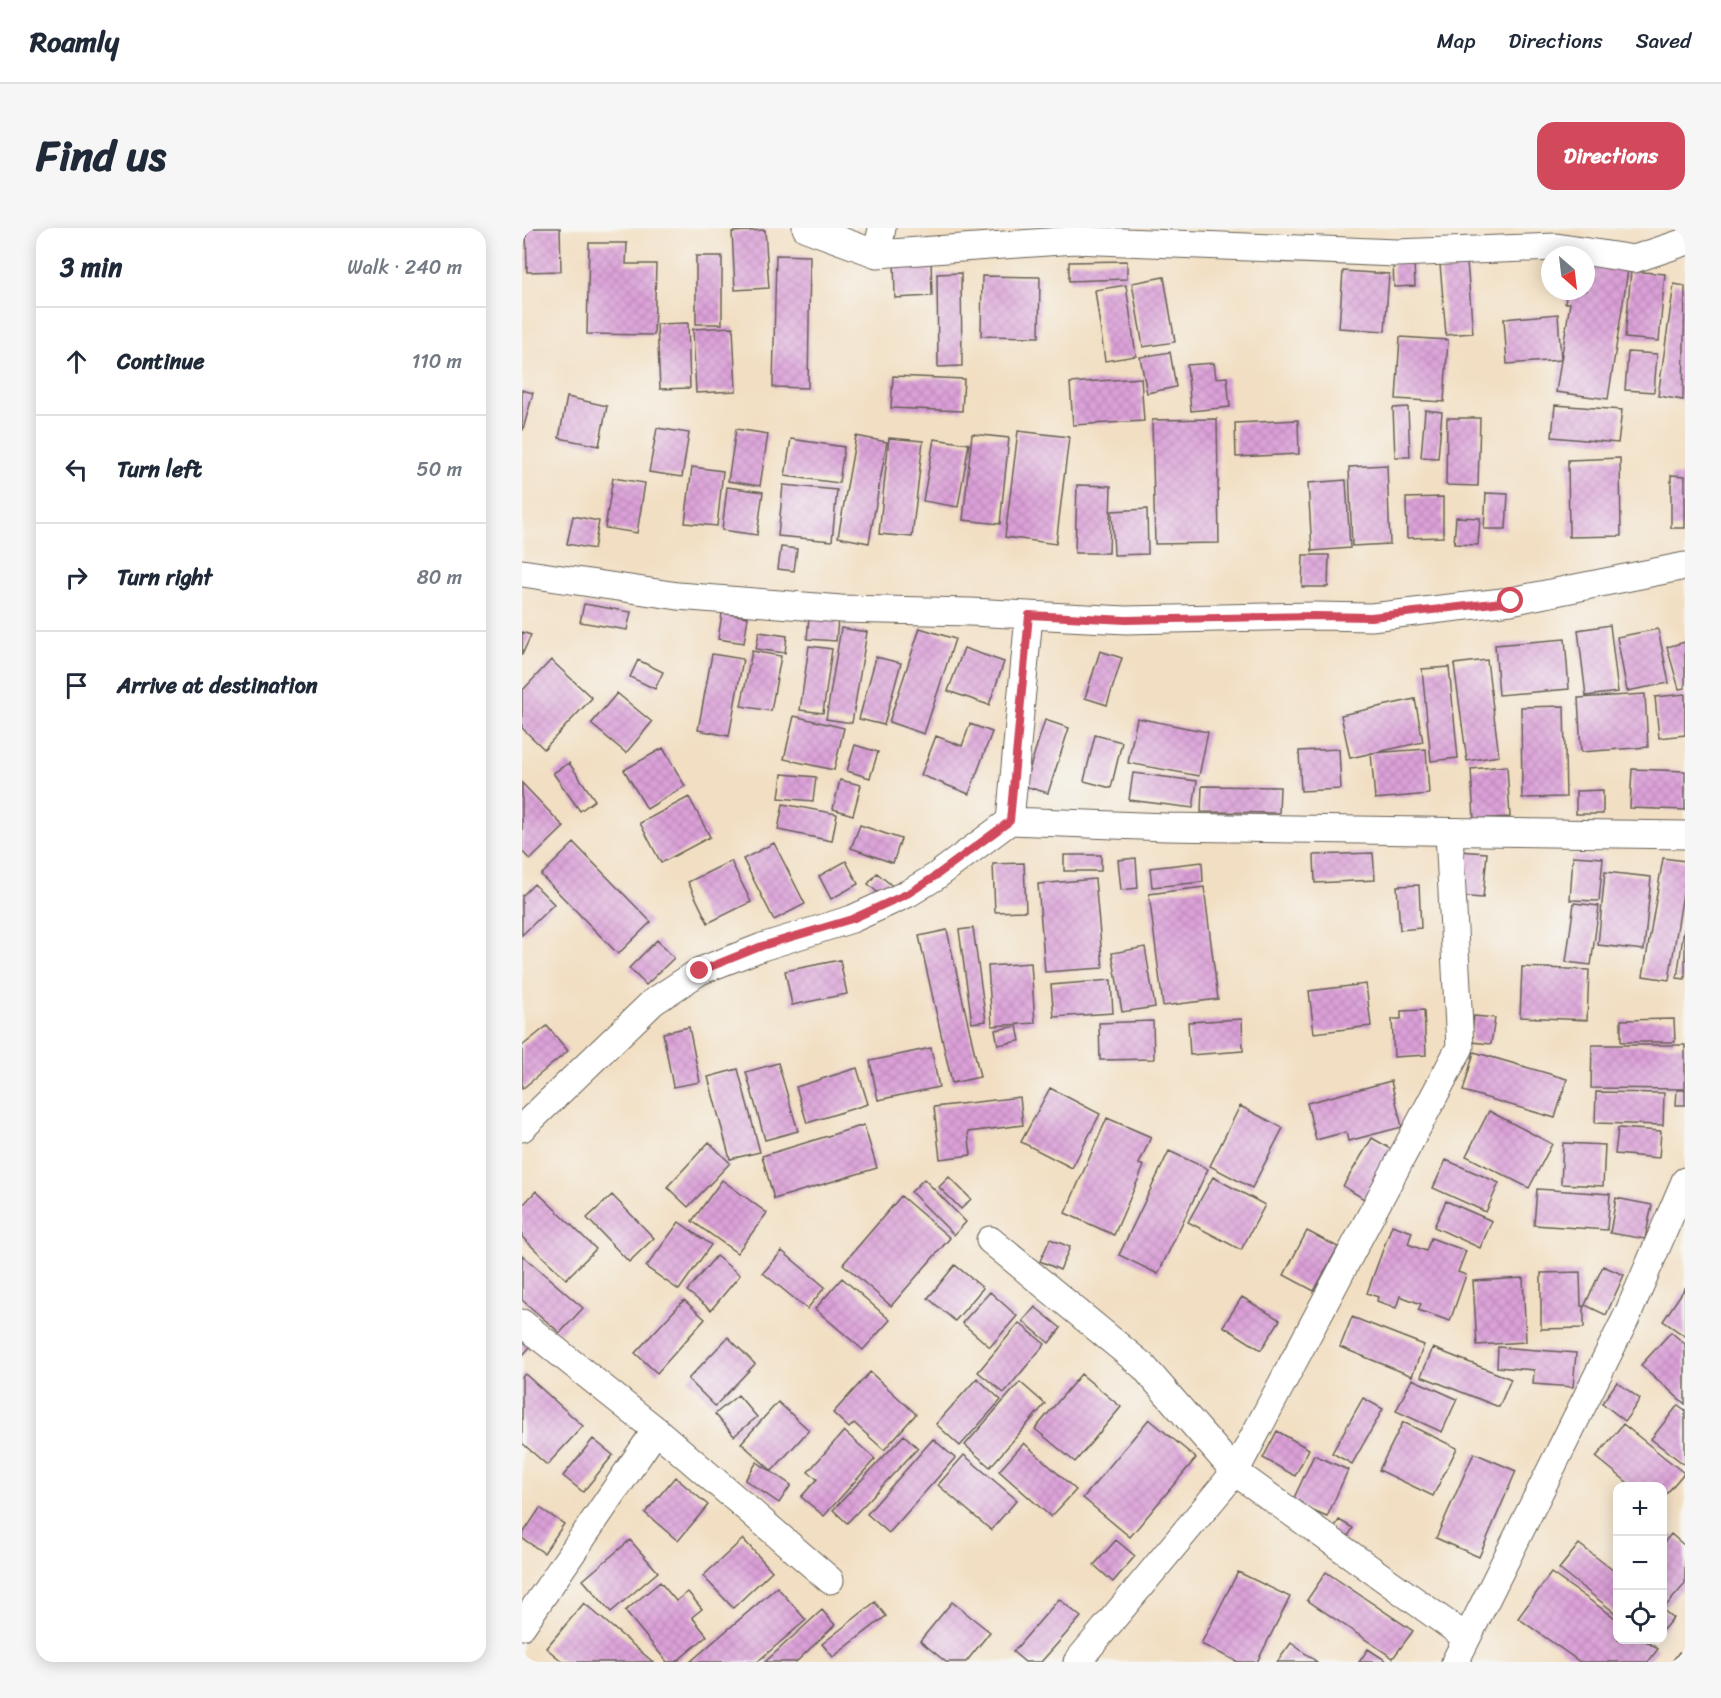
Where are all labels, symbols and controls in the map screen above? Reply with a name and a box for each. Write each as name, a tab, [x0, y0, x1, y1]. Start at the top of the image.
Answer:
text: Roamly	[30, 17, 119, 66]
text: Map	[1437, 22, 1475, 60]
text: Directions	[1508, 22, 1603, 60]
text: Saved	[1636, 22, 1691, 60]
text: Find us	[36, 119, 166, 193]
button: Directions	[1537, 122, 1685, 190]
text: 3 min	[60, 244, 122, 290]
north arrow	[1541, 246, 1595, 300]
text: Walk · 240 m	[347, 250, 462, 285]
text: Continue	[117, 342, 205, 381]
text: 110 m	[412, 344, 462, 379]
icon: ahead	[60, 345, 93, 378]
text: Turn left	[117, 450, 202, 489]
text: 50 m	[417, 452, 462, 487]
icon: left	[60, 453, 93, 486]
text: Turn right	[117, 558, 212, 597]
text: 80 m	[417, 560, 462, 595]
icon: right	[60, 561, 93, 594]
route start	[1497, 587, 1523, 613]
text: Arrive at destination	[117, 666, 318, 705]
icon: arrive	[60, 669, 93, 702]
route end	[686, 957, 712, 983]
map controls	[1613, 1482, 1667, 1644]
button: +	[1613, 1482, 1667, 1536]
button: −	[1613, 1536, 1667, 1590]
button: locate	[1613, 1590, 1667, 1644]

